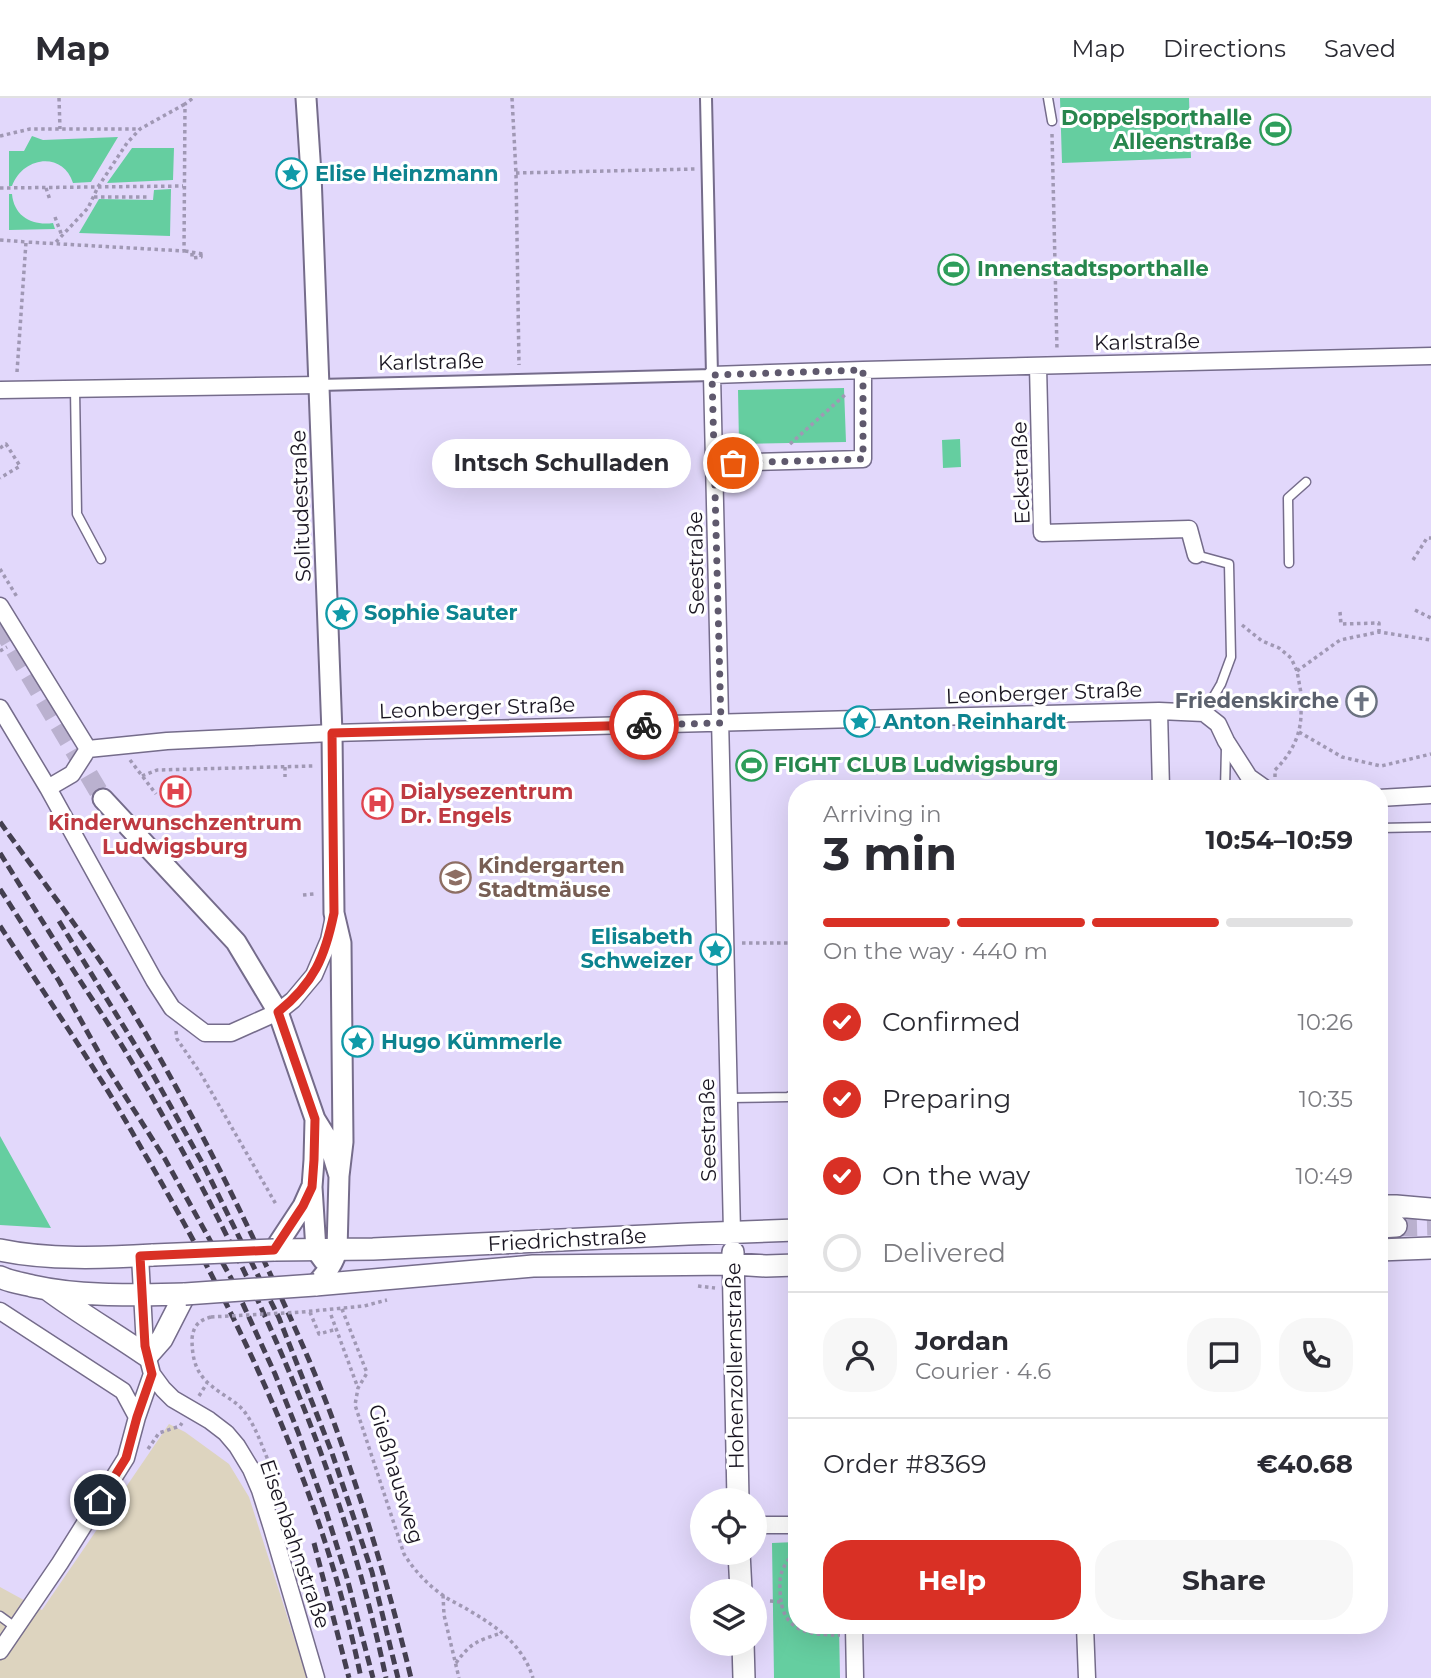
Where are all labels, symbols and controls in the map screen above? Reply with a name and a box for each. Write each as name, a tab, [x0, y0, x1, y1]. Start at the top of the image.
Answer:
text: Map	[35, 28, 110, 68]
text: Map	[1072, 34, 1125, 63]
text: Directions	[1163, 34, 1286, 63]
text: Saved	[1324, 34, 1396, 63]
place label: Doppelsporthalle Alleenstraße	[1061, 105, 1252, 154]
sports icon: Doppelsporthalle Alleenstraße	[1258, 113, 1292, 147]
place icon: Elise Heinzmann	[275, 157, 309, 191]
place label: Elise Heinzmann	[315, 161, 499, 186]
sports icon: Innenstadtsporthalle	[937, 252, 971, 286]
place label: Innenstadtsporthalle	[977, 256, 1209, 281]
street label: Karlstraße	[1094, 328, 1200, 355]
street label: Karlstraße	[378, 348, 484, 375]
street label: Eckstraße	[1006, 421, 1035, 525]
street label: Solitudestraße	[285, 430, 316, 583]
pin	[703, 433, 763, 493]
callout: Intsch Schulladen	[432, 438, 691, 488]
icon: bag	[714, 444, 752, 482]
text: Intsch Schulladen	[454, 449, 669, 477]
street label: Seestraße	[682, 511, 709, 615]
place icon: Sophie Sauter	[324, 596, 358, 630]
place label: Sophie Sauter	[364, 600, 518, 625]
street label: Leonberger Straße	[945, 677, 1143, 708]
church icon: Friedenskirche	[1345, 684, 1379, 718]
place label: Friedenskirche	[1175, 688, 1339, 713]
courier	[609, 690, 679, 760]
street label: Leonberger Straße	[378, 692, 576, 723]
place icon: Anton Reinhardt	[843, 705, 877, 739]
icon: bike	[625, 706, 663, 744]
place label: Anton Reinhardt	[882, 709, 1066, 734]
sports icon: FIGHT CLUB Ludwigsburg	[734, 748, 768, 782]
place label: FIGHT CLUB Ludwigsburg	[774, 752, 1059, 777]
hospital icon: Kinderwunschzentrum Ludwigsburg	[158, 774, 192, 808]
place label: Dialysezentrum Dr. Engels	[400, 779, 573, 828]
hospital icon: Dialysezentrum Dr. Engels	[360, 787, 394, 821]
text: Arriving in	[823, 800, 942, 828]
place label: Kinderwunschzentrum Ludwigsburg	[48, 810, 302, 859]
text: 10:54–10:59	[1206, 824, 1353, 856]
text: 3 min	[823, 825, 957, 882]
place label: Kindergarten Stadtmäuse	[478, 853, 625, 902]
school or university icon: Kindergarten Stadtmäuse	[438, 861, 472, 895]
place label: Elisabeth Schweizer	[580, 924, 693, 973]
place icon: Elisabeth Schweizer	[699, 932, 733, 966]
text: On the way · 440 m	[823, 937, 1048, 965]
icon: check	[823, 1003, 861, 1041]
text: Confirmed	[882, 1006, 1021, 1038]
text: 10:26	[1298, 1008, 1353, 1036]
place icon: Hugo Kümmerle	[341, 1025, 375, 1059]
place label: Hugo Kümmerle	[381, 1029, 562, 1054]
street label: Seestraße	[694, 1078, 721, 1182]
icon: check	[823, 1080, 861, 1118]
text: Preparing	[882, 1083, 1011, 1115]
text: 10:35	[1299, 1085, 1353, 1113]
icon: check	[823, 1157, 861, 1195]
text: On the way	[882, 1160, 1030, 1192]
text: 10:49	[1296, 1162, 1353, 1190]
street label: Friedrichstraße	[487, 1223, 647, 1256]
text: Delivered	[882, 1237, 1006, 1269]
street label: Hohenzollernstraße	[720, 1262, 749, 1470]
button: person	[823, 1318, 897, 1392]
button: chat	[1187, 1318, 1261, 1392]
button: phone	[1279, 1318, 1353, 1392]
text: Jordan	[915, 1325, 1009, 1357]
text: Courier · 4.6	[915, 1357, 1051, 1385]
street label: Gießhausweg	[363, 1401, 430, 1547]
text: Order #8369	[823, 1448, 987, 1480]
text: €40.68	[1257, 1448, 1353, 1480]
street label: Eisenbahnstraße	[255, 1456, 336, 1632]
pin	[70, 1470, 130, 1530]
icon: home	[81, 1481, 119, 1519]
map controls	[690, 1488, 767, 1656]
button: locate	[690, 1488, 767, 1565]
button: Help	[823, 1540, 1081, 1620]
button: Share	[1095, 1540, 1353, 1620]
button: layers	[690, 1579, 767, 1656]

